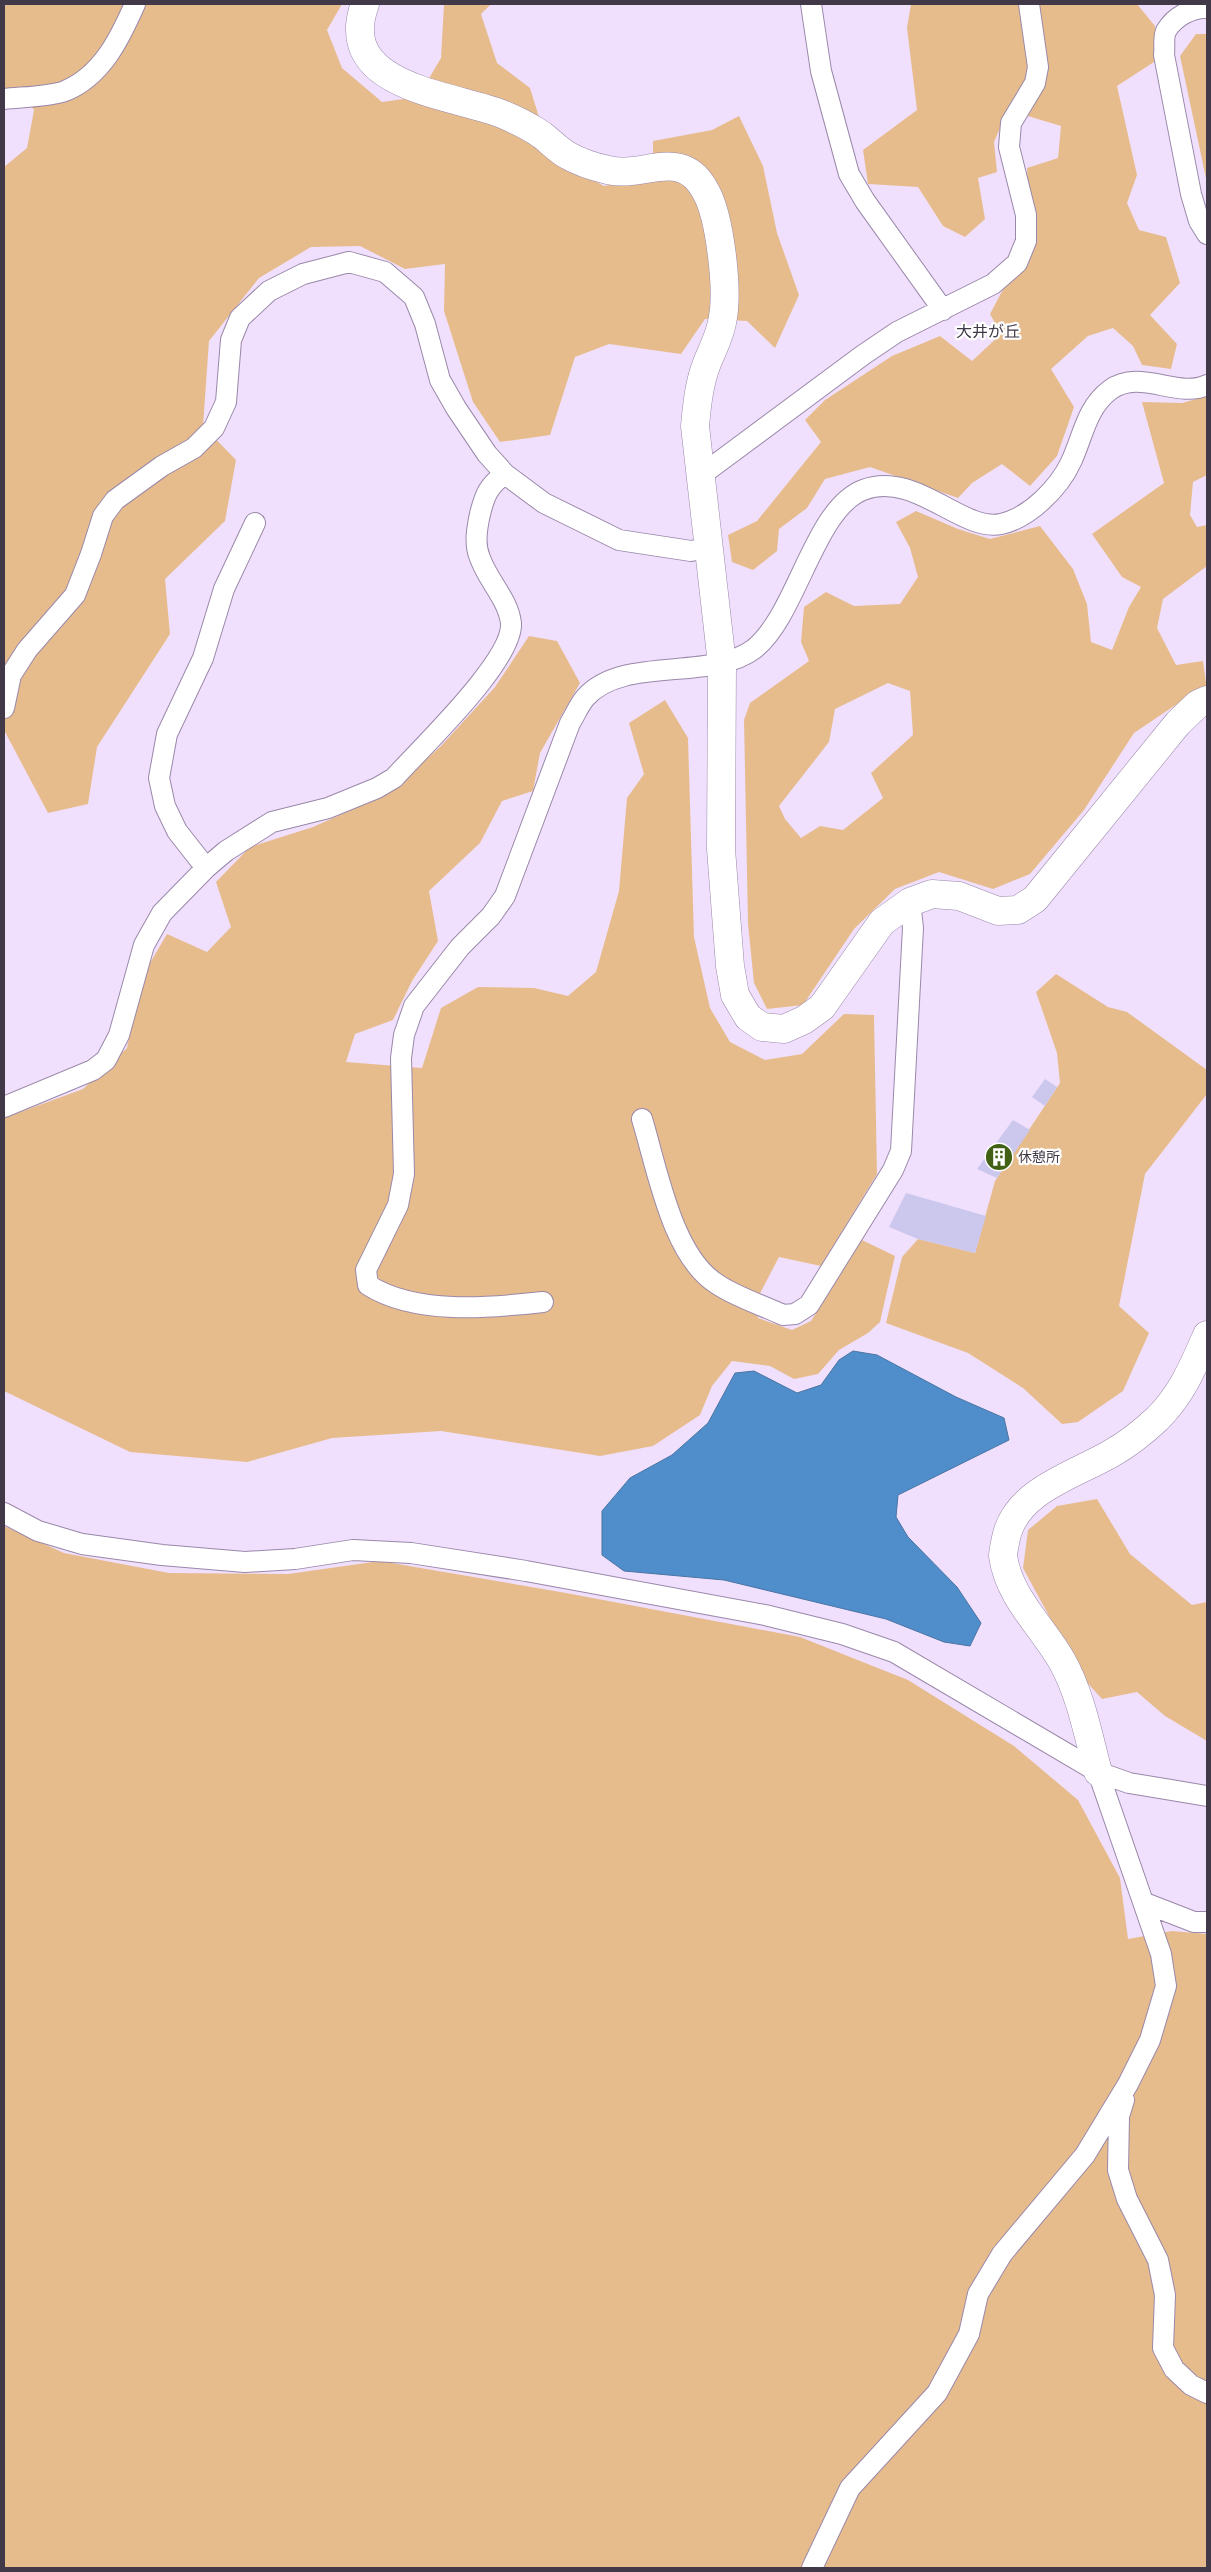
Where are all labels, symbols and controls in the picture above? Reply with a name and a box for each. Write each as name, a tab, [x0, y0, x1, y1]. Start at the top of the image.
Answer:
district label: 大井が丘	[956, 323, 1020, 340]
building icon: 休憩所	[984, 1142, 1014, 1172]
place label: 休憩所	[1018, 1149, 1060, 1165]

